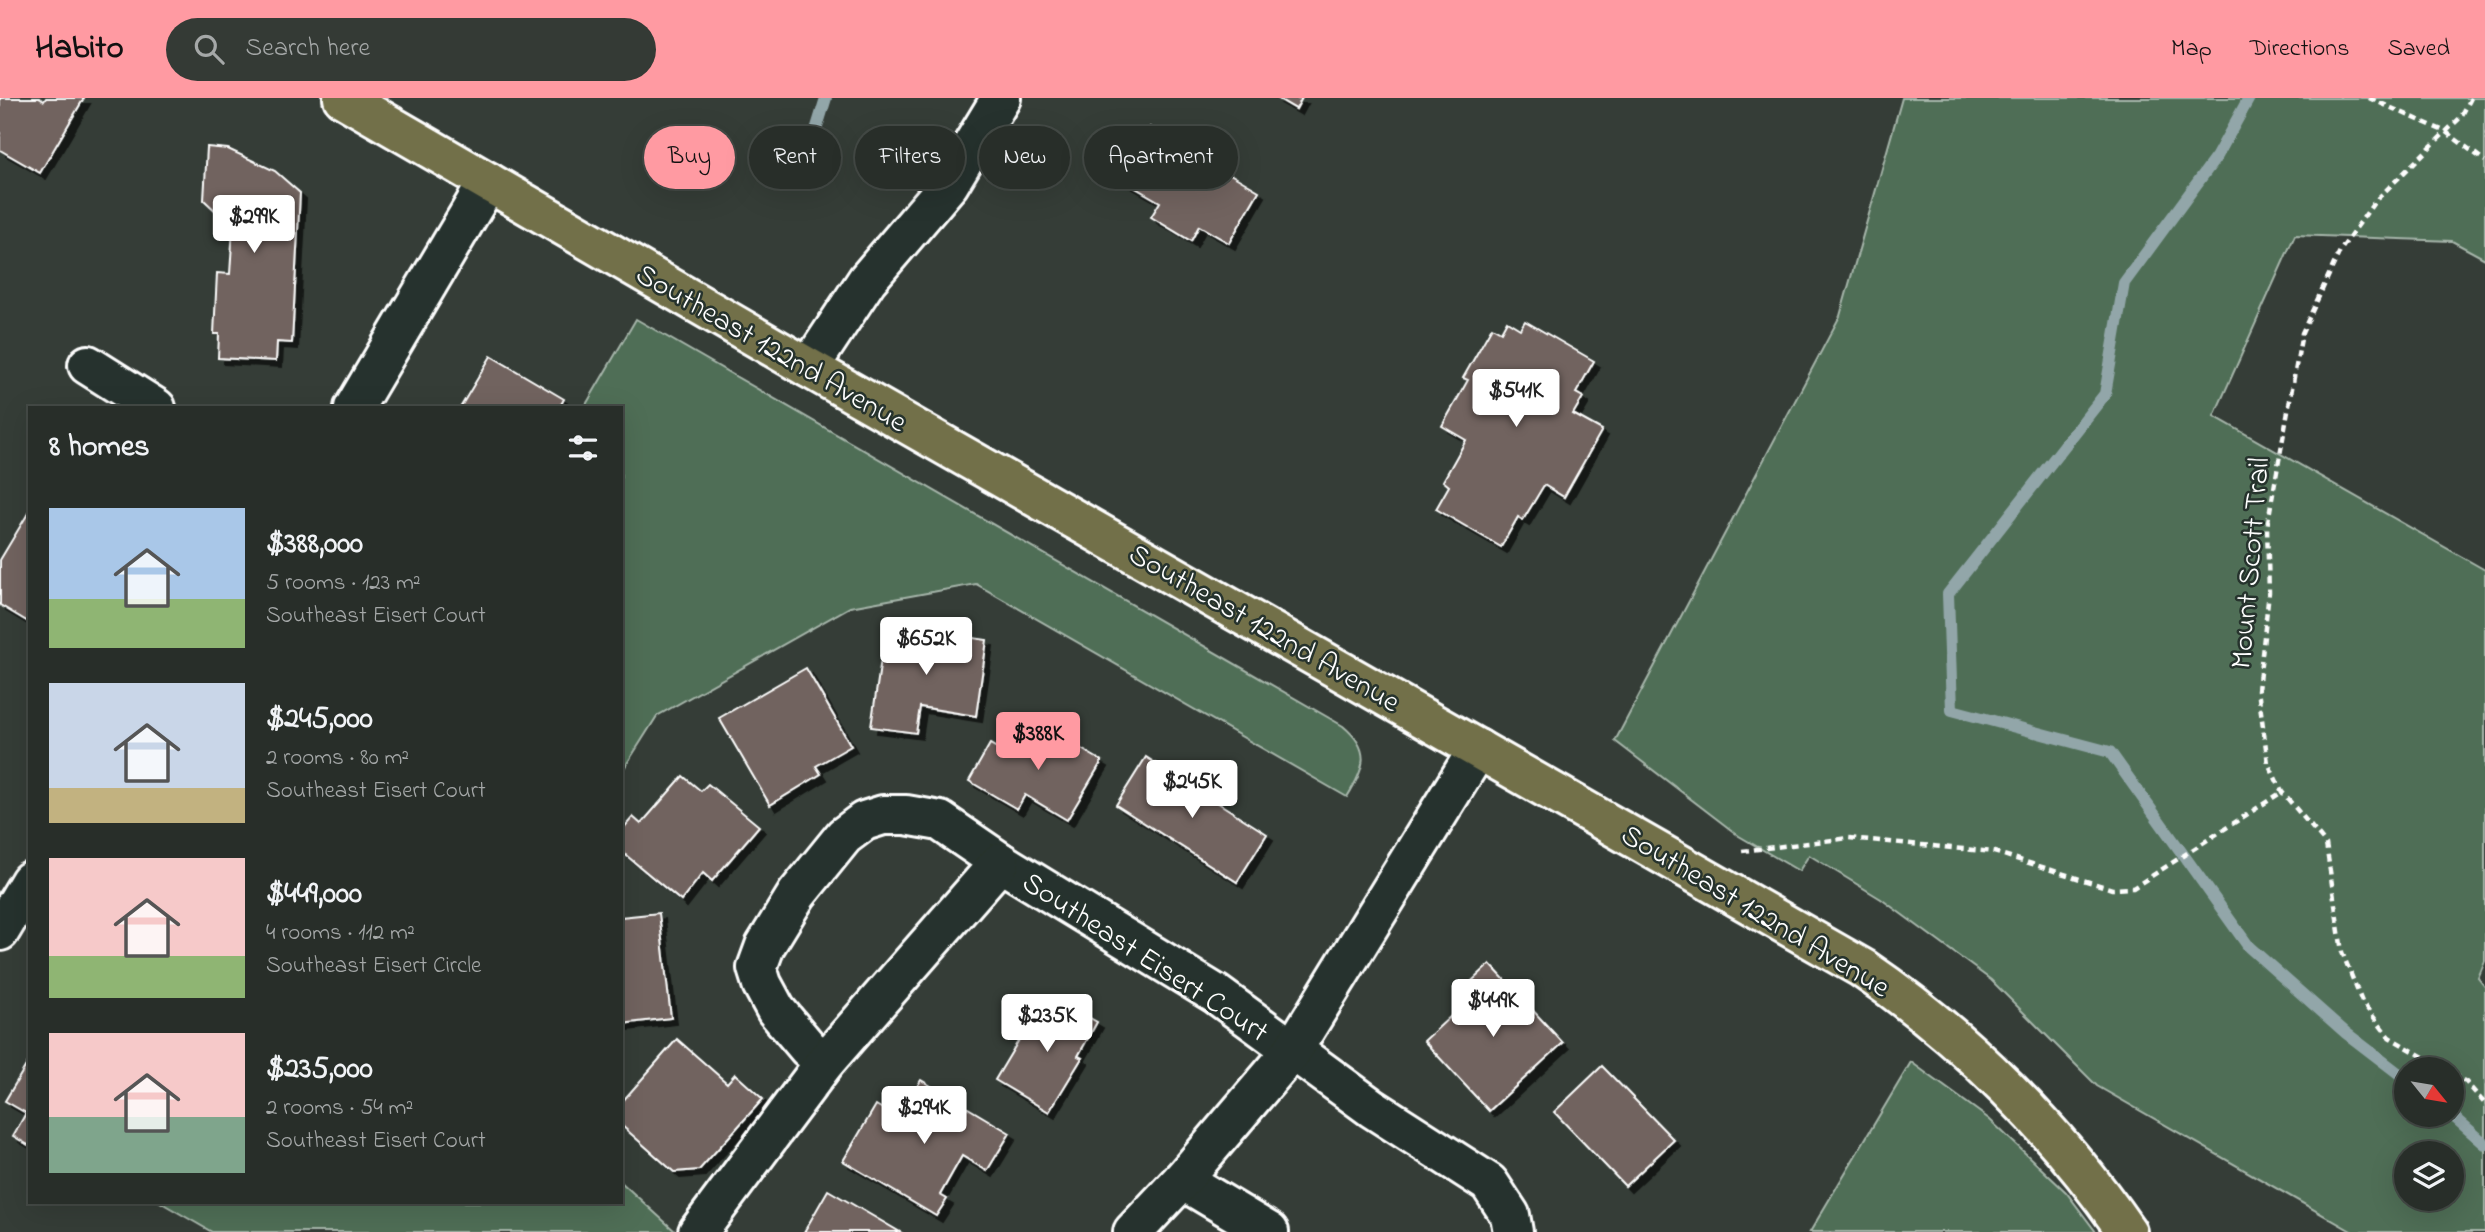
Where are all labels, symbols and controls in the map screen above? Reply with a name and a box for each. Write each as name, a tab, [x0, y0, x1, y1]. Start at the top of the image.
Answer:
search box	[166, 18, 656, 81]
text: Habito	[35, 25, 124, 73]
icon: search	[190, 30, 228, 68]
text: Search here	[246, 30, 370, 68]
text: Map	[2171, 32, 2212, 67]
text: Directions	[2250, 32, 2349, 67]
text: Saved	[2387, 32, 2450, 67]
chip: Buy	[644, 126, 735, 189]
chip: Rent	[749, 126, 841, 189]
chip: Filters	[855, 126, 965, 189]
chip: New	[979, 126, 1070, 189]
chip: Apartment	[1084, 126, 1238, 189]
pin: $299K	[205, 195, 303, 255]
text: $299K	[229, 201, 279, 234]
street label: Southeast 122nd Avenue	[627, 254, 915, 446]
pin: $541K	[1467, 370, 1565, 429]
text: $541K	[1488, 375, 1544, 408]
text: 8 homes	[49, 426, 150, 470]
icon: filters	[564, 429, 602, 467]
street label: Mount Scott Trail	[2221, 456, 2283, 671]
text: $388,000	[266, 523, 363, 567]
street label: Southeast 122nd Avenue	[1120, 534, 1408, 726]
icon: home	[105, 536, 189, 620]
text: 5 rooms · 123 m²	[266, 567, 421, 600]
text: Southeast Eisert Court	[266, 600, 486, 633]
pin: $652K	[877, 618, 975, 677]
text: $652K	[896, 623, 956, 656]
text: $245,000	[266, 698, 373, 742]
icon: home	[105, 711, 189, 795]
pin: $388K	[989, 712, 1087, 772]
text: $388K	[1012, 718, 1064, 751]
text: 2 rooms · 80 m²	[266, 742, 409, 775]
pin: $245K	[1143, 760, 1241, 820]
text: $245K	[1162, 766, 1222, 799]
text: Southeast Eisert Court	[266, 775, 486, 808]
street label: Southeast 122nd Avenue	[1612, 815, 1898, 1011]
street label: Southeast Eisert Court	[1012, 862, 1276, 1055]
text: $449,000	[266, 873, 362, 917]
icon: home	[105, 886, 189, 970]
text: 4 rooms · 112 m²	[266, 917, 415, 950]
text: Southeast Eisert Circle	[266, 950, 481, 983]
pin: $449K	[1444, 979, 1542, 1039]
text: $449K	[1468, 985, 1518, 1018]
pin: $235K	[998, 995, 1096, 1054]
text: $235K	[1017, 1000, 1077, 1033]
text: $235,000	[266, 1048, 373, 1092]
north arrow	[2394, 1057, 2464, 1127]
map controls	[2394, 1057, 2464, 1211]
icon: home	[105, 1061, 189, 1145]
pin: $294K	[875, 1086, 973, 1146]
text: 2 rooms · 54 m²	[266, 1092, 413, 1125]
text: $294K	[898, 1092, 950, 1125]
text: Southeast Eisert Court	[266, 1125, 486, 1158]
button: layers	[2394, 1141, 2464, 1211]

